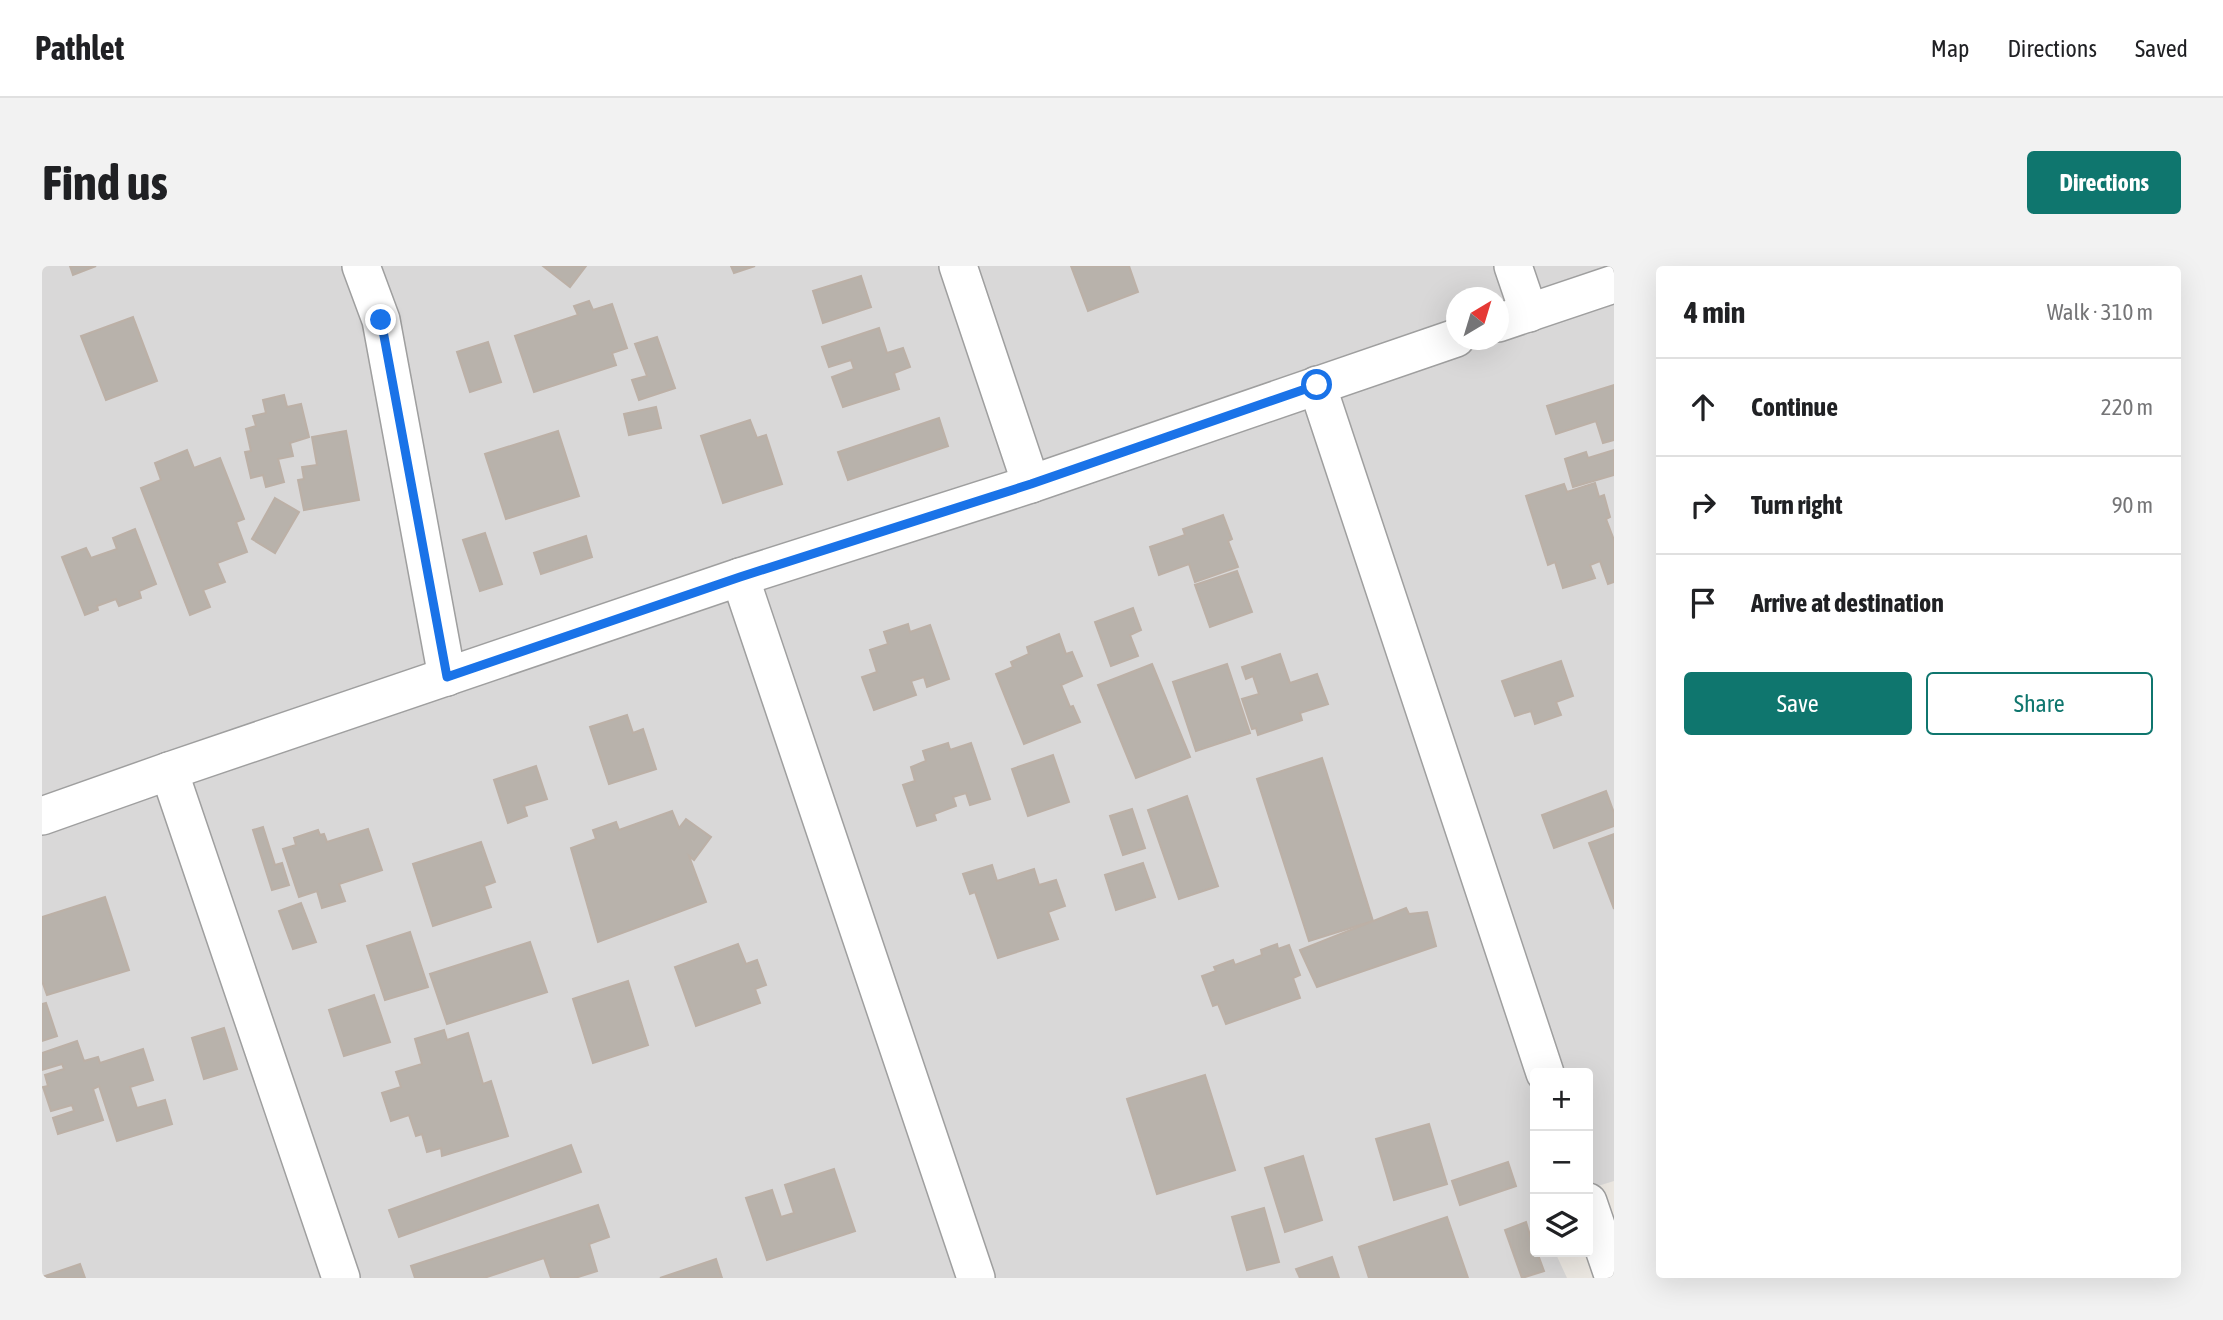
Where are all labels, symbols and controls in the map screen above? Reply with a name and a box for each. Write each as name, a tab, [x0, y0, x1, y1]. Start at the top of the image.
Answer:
text: Pathlet	[35, 29, 124, 67]
text: Map	[1931, 35, 1969, 62]
text: Directions	[2007, 35, 2097, 62]
text: Saved	[2135, 35, 2188, 62]
button: Directions	[2027, 151, 2181, 214]
text: Find us	[42, 154, 168, 210]
north arrow	[1446, 287, 1509, 350]
text: 4 min	[1684, 295, 1745, 329]
text: Walk · 310 m	[2047, 299, 2153, 325]
route end	[365, 304, 396, 335]
route start	[1301, 369, 1332, 400]
icon: ahead	[1684, 388, 1722, 426]
text: Continue	[1751, 392, 1838, 422]
text: 220 m	[2101, 394, 2153, 420]
icon: right	[1684, 486, 1722, 524]
text: Turn right	[1751, 490, 1842, 520]
text: 90 m	[2112, 492, 2153, 518]
icon: arrive	[1684, 584, 1722, 622]
text: Arrive at destination	[1751, 588, 1944, 618]
button: Save	[1684, 672, 1912, 735]
button: Share	[1926, 672, 2153, 735]
map controls	[1530, 1068, 1593, 1257]
button: +	[1530, 1068, 1593, 1131]
button: −	[1530, 1131, 1593, 1194]
button: layers	[1530, 1194, 1593, 1257]

